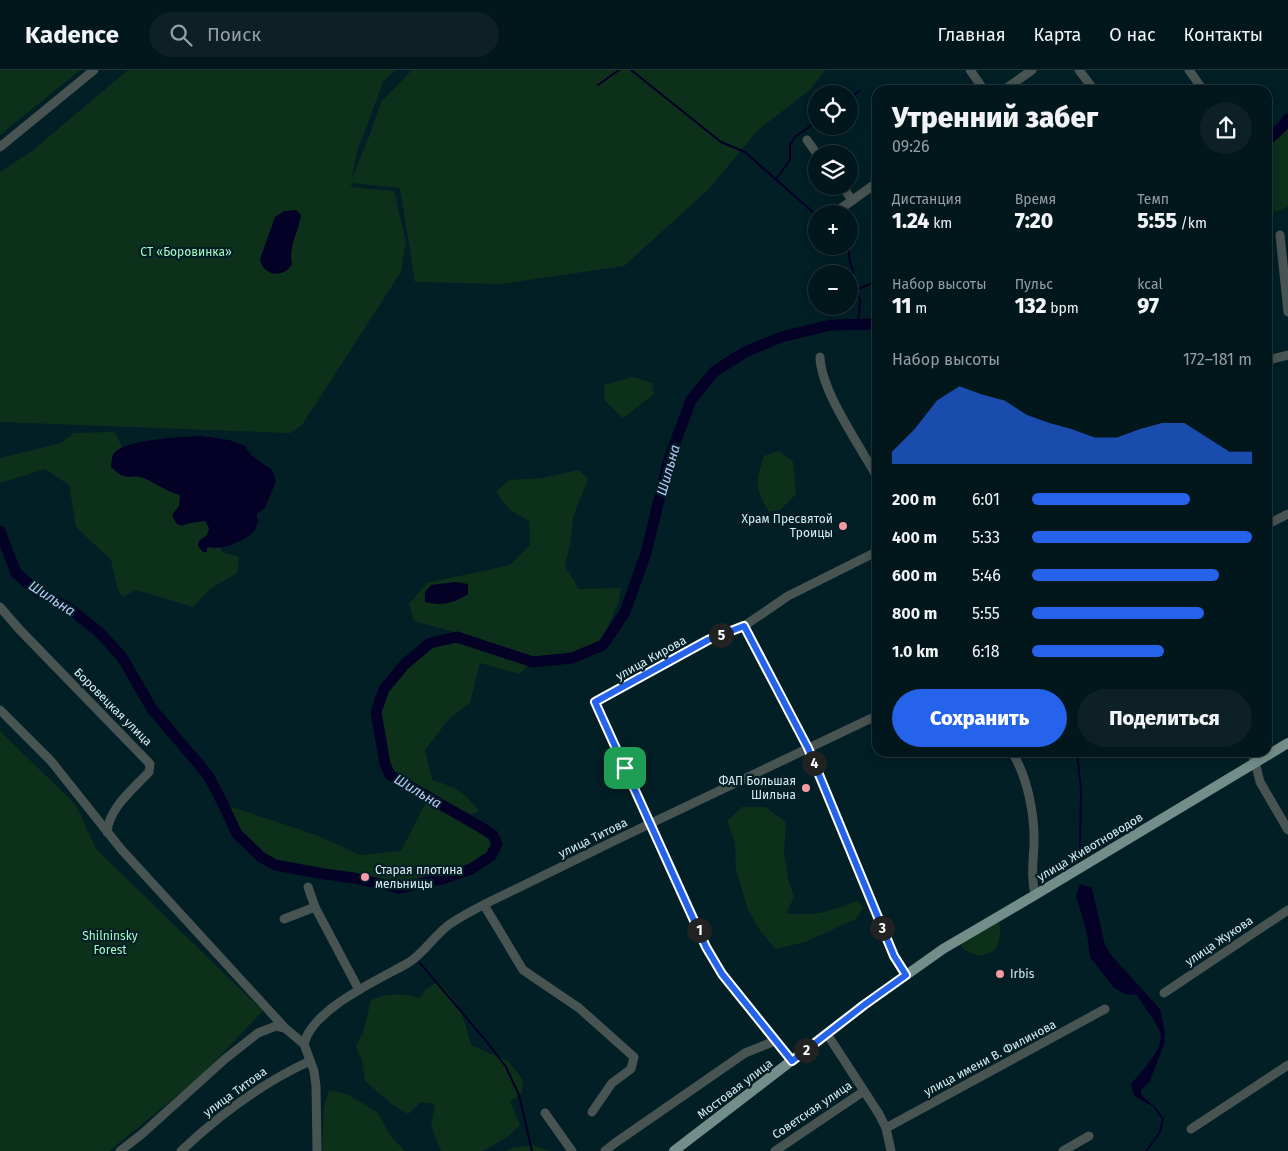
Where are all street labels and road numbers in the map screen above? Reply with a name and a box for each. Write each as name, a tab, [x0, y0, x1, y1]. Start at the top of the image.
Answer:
street label: улица Кирова	[613, 633, 689, 683]
street label: Боровецкая улица	[71, 665, 155, 749]
street label: улица Животноводов	[1035, 810, 1146, 884]
street label: улица Титова	[556, 815, 630, 861]
street label: улица Жукова	[1183, 913, 1255, 969]
street label: улица имени В. Филинова	[921, 1017, 1059, 1099]
street label: Мостовая улица	[695, 1056, 775, 1122]
street label: улица Титова	[201, 1064, 269, 1120]
street label: Советская улица	[769, 1078, 855, 1142]

